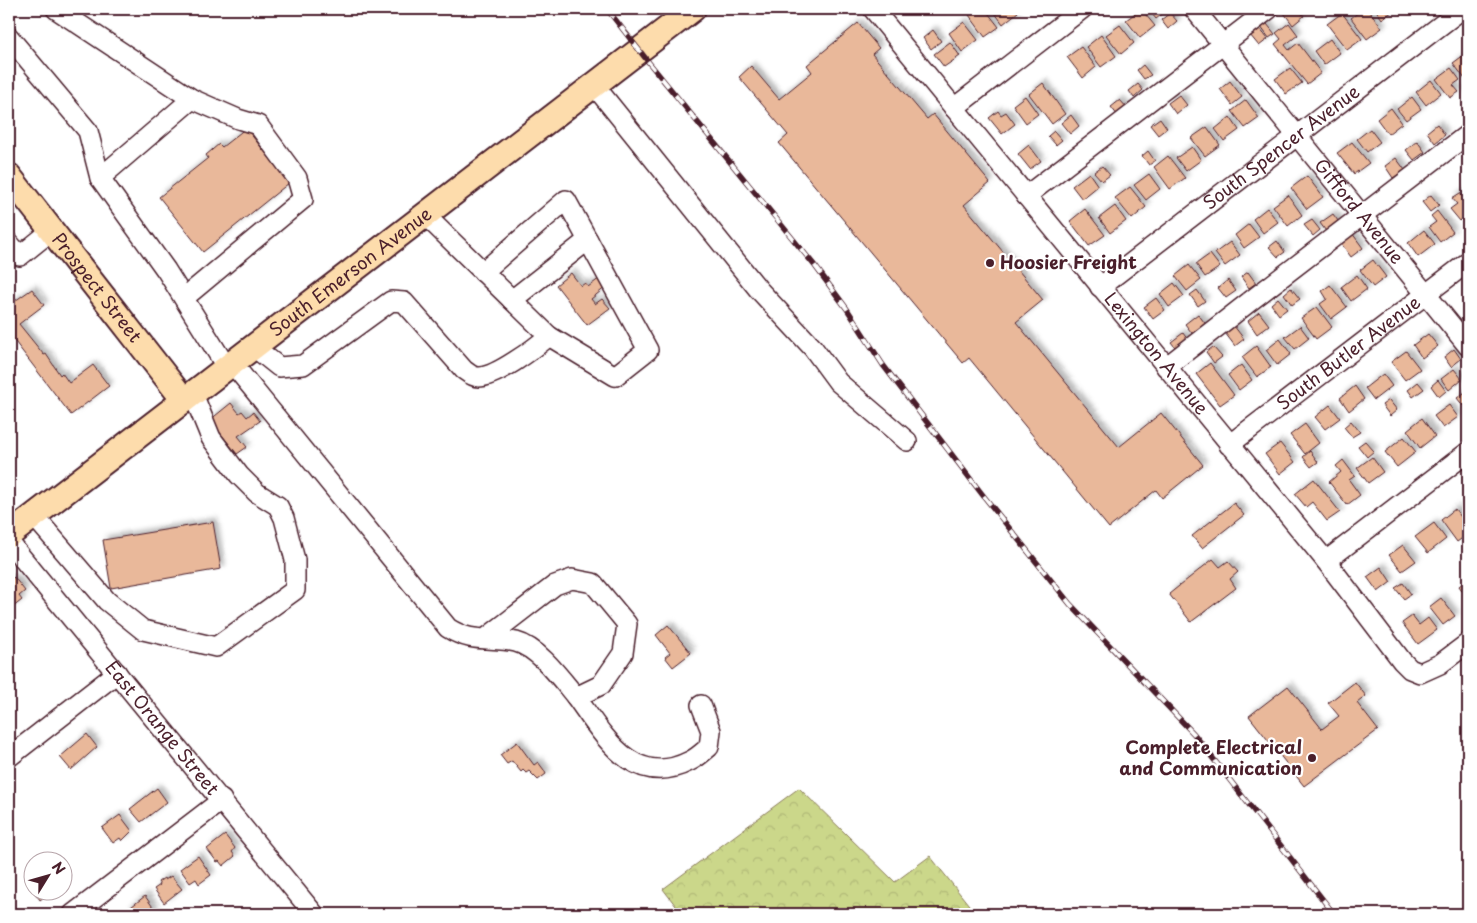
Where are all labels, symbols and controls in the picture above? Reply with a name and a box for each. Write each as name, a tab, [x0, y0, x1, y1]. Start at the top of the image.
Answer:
street label: South Spencer Avenue	[1197, 77, 1365, 215]
street label: Gifford Avenue	[1309, 152, 1411, 269]
street label: South Emerson Avenue	[263, 200, 437, 342]
street label: Prospect Street	[46, 226, 149, 348]
place label: Hoosier Freight	[1000, 248, 1137, 275]
marker: Hoosier Freight	[984, 257, 996, 269]
street label: Lexington Avenue	[1099, 286, 1216, 420]
street label: South Butler Avenue	[1270, 288, 1426, 416]
street label: East Orange Street	[100, 654, 226, 801]
place label: Complete Electrical and Communication	[1119, 733, 1302, 781]
marker: Complete Electrical and Communication	[1306, 752, 1318, 764]
north arrow	[22, 850, 72, 900]
text: N	[47, 857, 71, 879]

